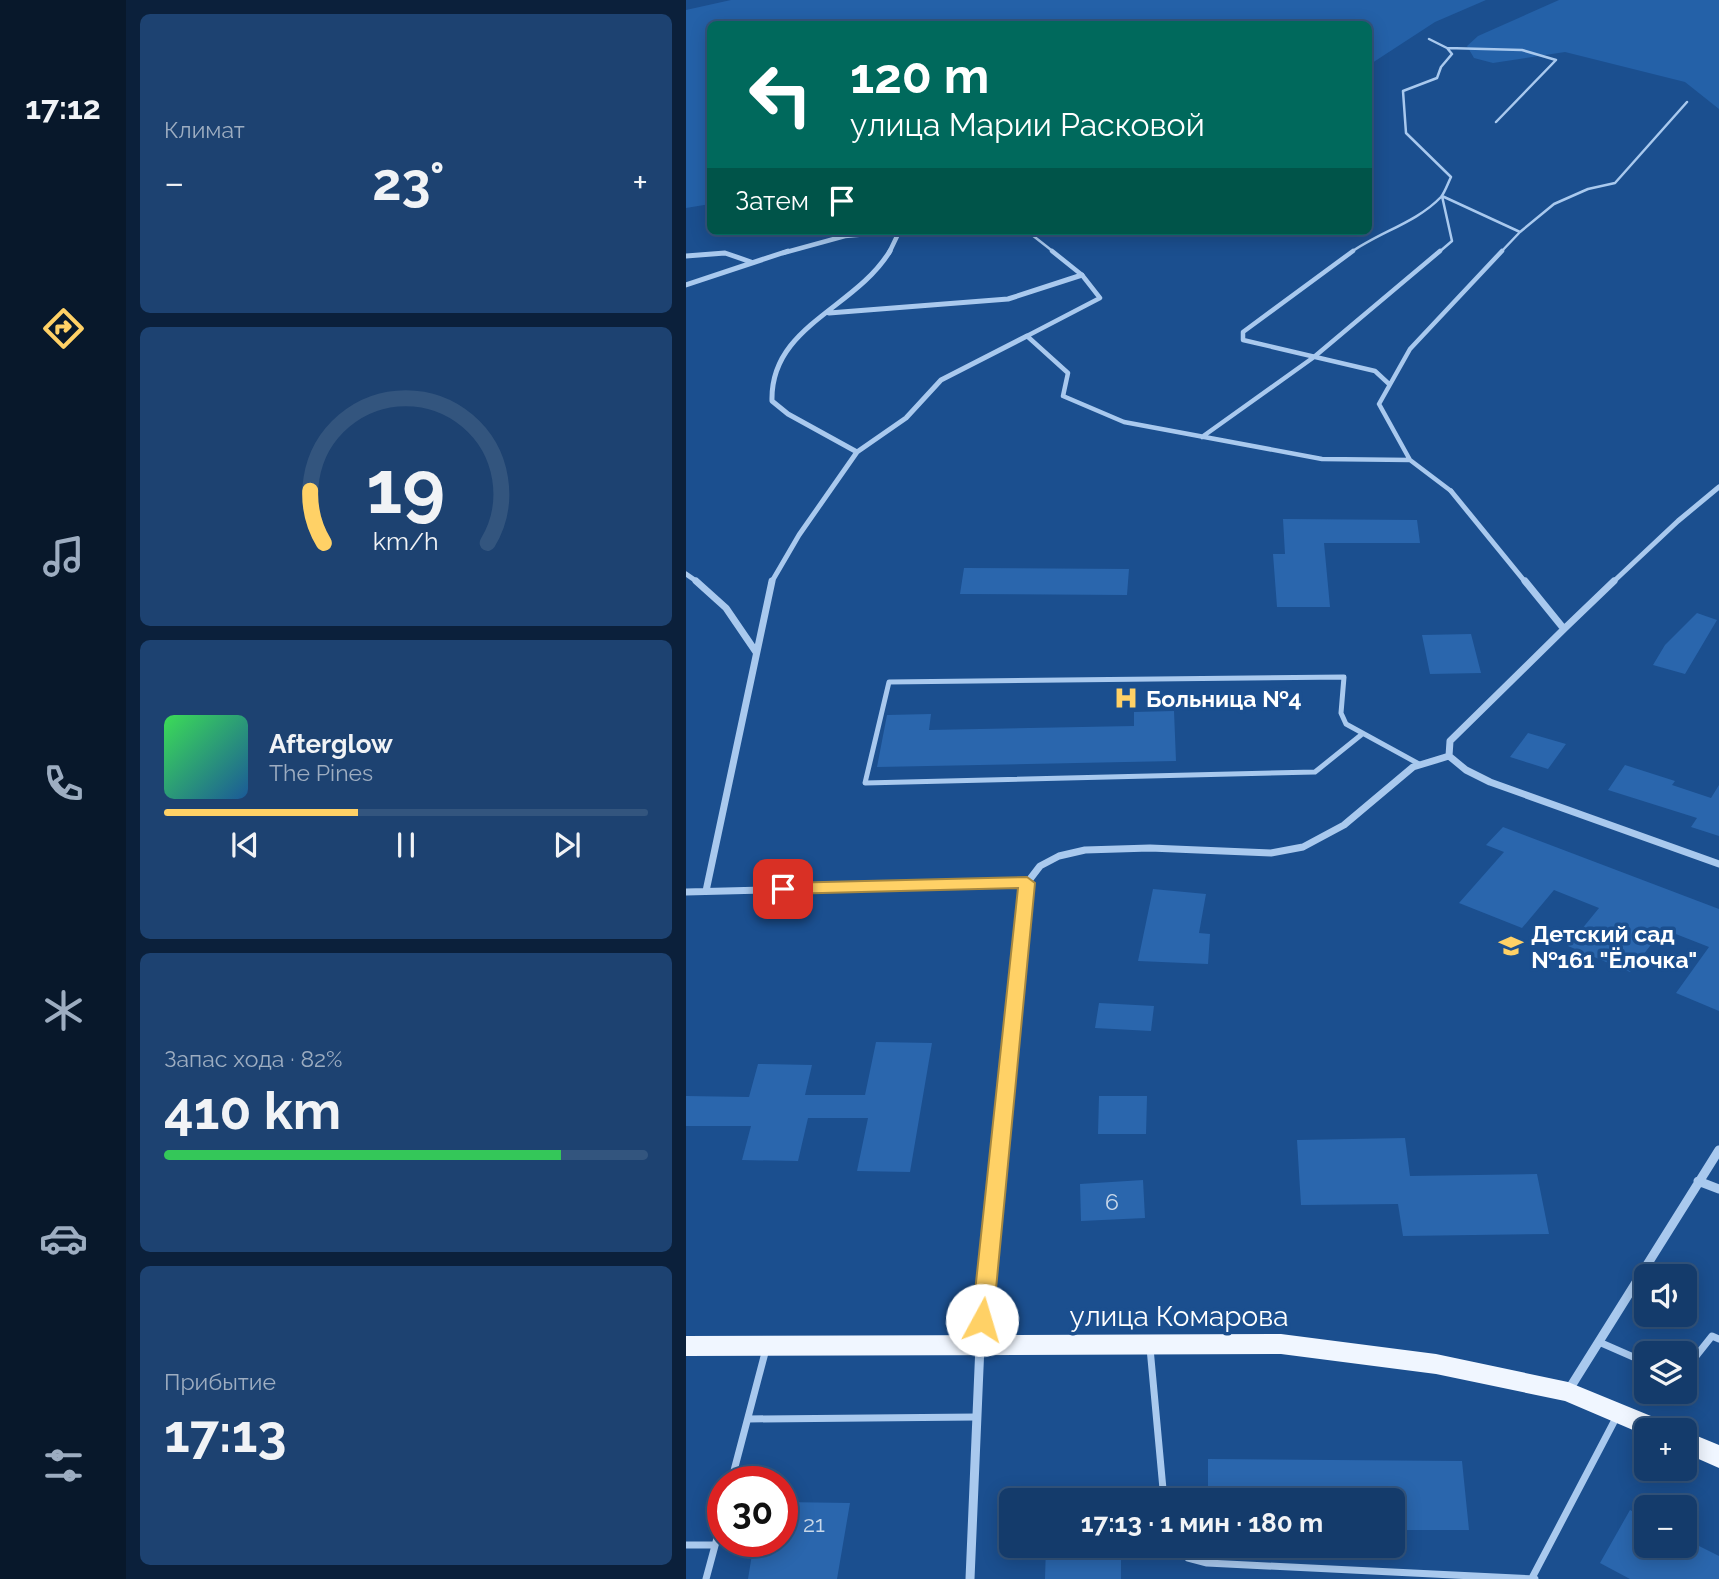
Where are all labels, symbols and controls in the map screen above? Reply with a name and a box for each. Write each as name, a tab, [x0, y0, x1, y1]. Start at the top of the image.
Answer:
text: 120 m	[850, 47, 989, 104]
icon: left	[735, 49, 826, 140]
text: 17:12	[25, 89, 101, 126]
text: улица Марии Расковой	[850, 106, 1205, 143]
text: Климат	[164, 116, 245, 143]
text: 23°	[372, 151, 445, 212]
text: −	[164, 160, 184, 205]
text: +	[632, 160, 648, 205]
icon: arrive	[823, 182, 861, 220]
text: Затем	[735, 186, 809, 216]
icon: directions	[39, 304, 88, 353]
text: 19	[367, 445, 445, 530]
text: km/h	[373, 525, 439, 555]
icon: music	[39, 532, 88, 581]
hospital icon: Больница №4	[1112, 684, 1140, 712]
place label: Больница №4	[1146, 685, 1302, 712]
text: Afterglow	[269, 729, 393, 759]
icon: phone	[39, 759, 88, 808]
text: The Pines	[269, 759, 373, 786]
icon: previous	[226, 826, 264, 864]
icon: pause	[387, 826, 425, 864]
icon: next	[548, 826, 586, 864]
pin	[753, 859, 813, 919]
icon: arrive	[764, 870, 802, 908]
place label: Детский сад №161 "Ёлочка"	[1531, 920, 1697, 973]
school or university icon: Детский сад №161 "Ёлочка"	[1497, 932, 1525, 960]
icon: climate	[39, 986, 88, 1035]
text: Запас хода · 82%	[164, 1045, 342, 1072]
text: 410 km	[164, 1080, 341, 1141]
house number: 6	[1105, 1188, 1119, 1215]
icon: car	[39, 1214, 88, 1263]
map controls	[1634, 1264, 1697, 1558]
button: sound	[1634, 1264, 1697, 1327]
position arrow	[945, 1283, 1019, 1357]
street label: улица Комарова	[1070, 1300, 1288, 1333]
button: layers	[1634, 1341, 1697, 1404]
text: Прибытие	[164, 1368, 276, 1395]
text: 17:13	[164, 1403, 286, 1464]
button: +	[1634, 1418, 1697, 1481]
icon: filters	[39, 1441, 88, 1490]
speed limit sign: 30	[707, 1466, 798, 1557]
button: −	[1634, 1495, 1697, 1558]
text: 17:13 · 1 мин · 180 m	[1081, 1508, 1323, 1538]
house number: 21	[803, 1510, 825, 1537]

